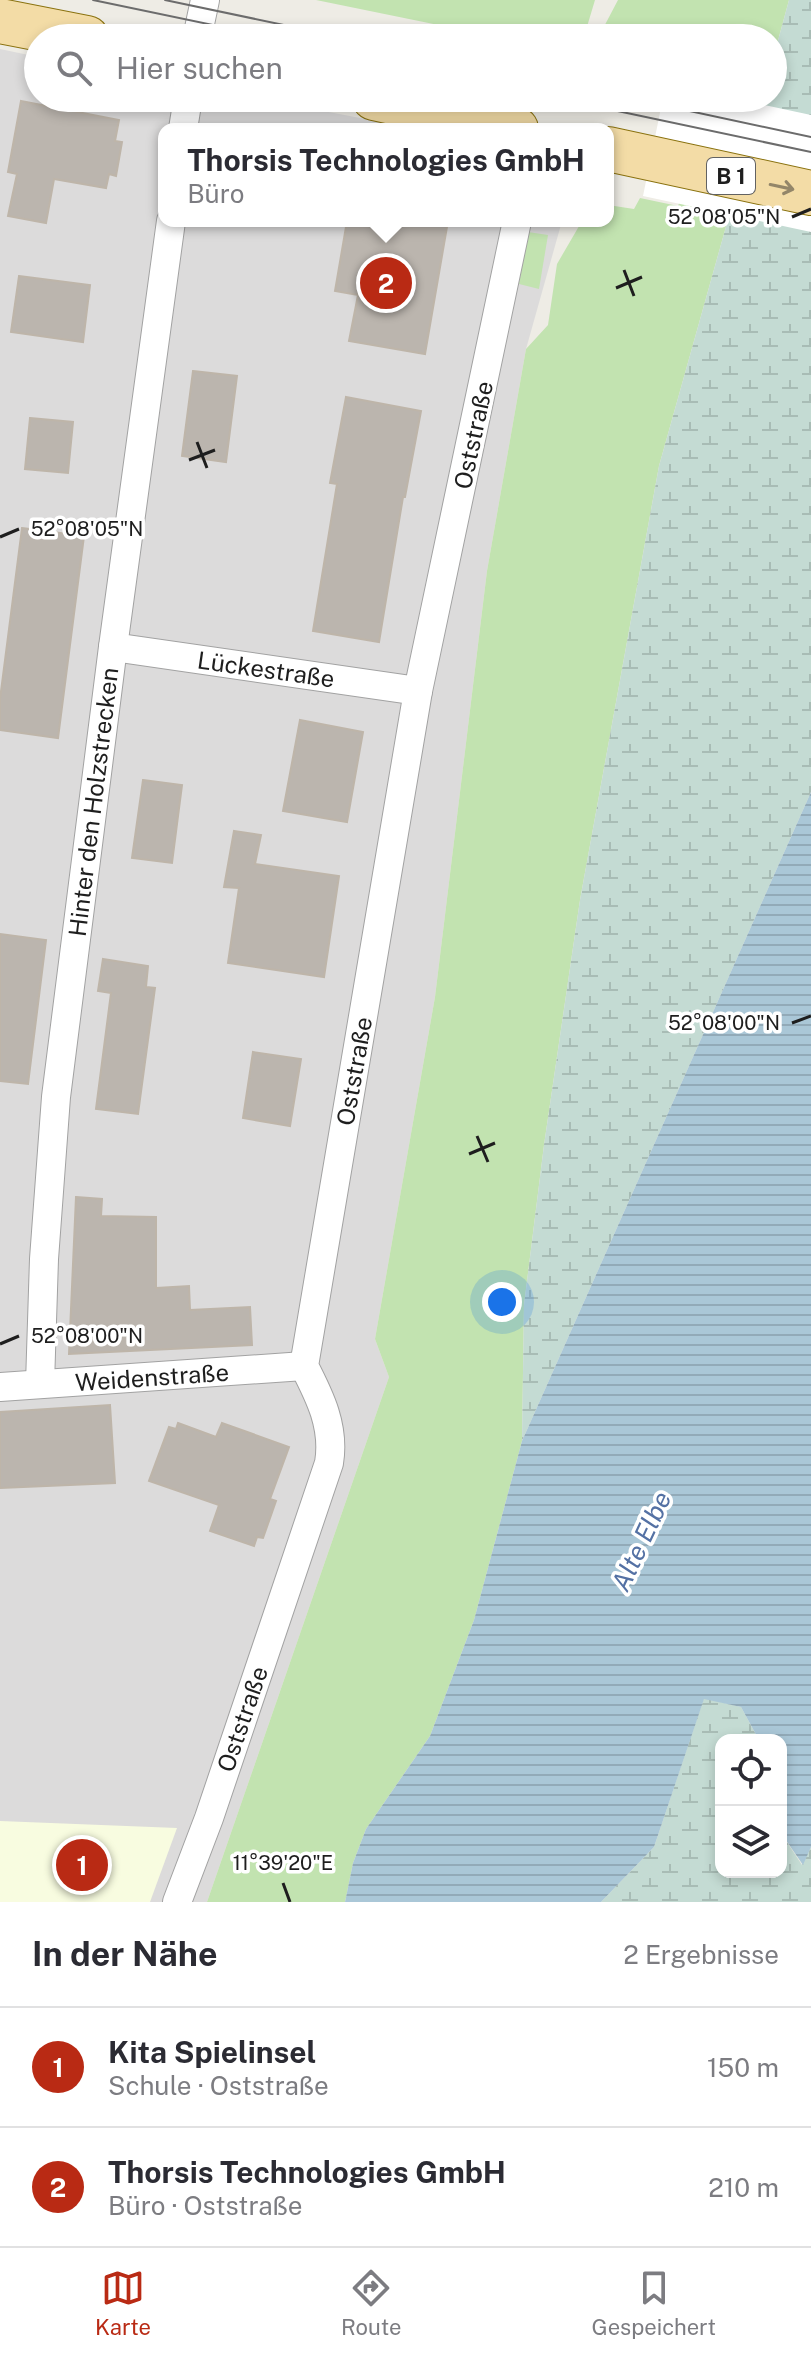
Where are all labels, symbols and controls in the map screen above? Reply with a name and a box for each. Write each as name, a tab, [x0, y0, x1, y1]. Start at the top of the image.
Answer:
search box	[24, 24, 787, 112]
icon: search	[52, 46, 96, 90]
text: Hier suchen	[116, 50, 283, 86]
popup	[158, 123, 614, 227]
text: Thorsis Technologies GmbH	[187, 142, 585, 178]
road number: B 1	[707, 158, 755, 194]
text: Büro	[187, 178, 244, 209]
one-way arrow	[769, 180, 794, 195]
text: 52°08'05"N	[668, 205, 780, 229]
pin: 2	[360, 253, 412, 313]
street label: Oststraße	[448, 378, 498, 492]
text: 52°08'05"N	[31, 517, 143, 541]
street label: Lückestraße	[196, 646, 336, 692]
street label: Hinter den Holzstrecken	[63, 666, 123, 938]
text: 52°08'00"N	[668, 1011, 780, 1035]
street label: Oststraße	[331, 1014, 377, 1128]
your location	[482, 1282, 522, 1322]
text: 52°08'00"N	[31, 1324, 143, 1348]
street label: Weidenstraße	[74, 1358, 230, 1396]
water label: Alte Elbe	[605, 1486, 677, 1596]
street label: Oststraße	[211, 1663, 273, 1775]
map controls	[715, 1734, 787, 1878]
button: locate	[715, 1734, 787, 1806]
button: layers	[715, 1806, 787, 1878]
pin: 1	[56, 1835, 108, 1895]
text: 11°39'20"E	[233, 1851, 333, 1875]
text: In der Nähe	[32, 1934, 218, 1974]
text: 2 Ergebnisse	[623, 1939, 779, 1970]
text: Kita Spielinsel	[108, 2034, 316, 2070]
text: 1	[52, 2052, 64, 2083]
text: 150 m	[707, 2052, 779, 2083]
text: Schule · Oststraße	[108, 2070, 329, 2101]
text: Thorsis Technologies GmbH	[108, 2154, 506, 2190]
text: 2	[50, 2172, 66, 2203]
text: 210 m	[708, 2172, 779, 2203]
text: Büro · Oststraße	[108, 2190, 303, 2221]
tab: Karte	[95, 2266, 151, 2340]
tab: Route	[341, 2266, 401, 2340]
tab: Gespeichert	[592, 2266, 716, 2340]

